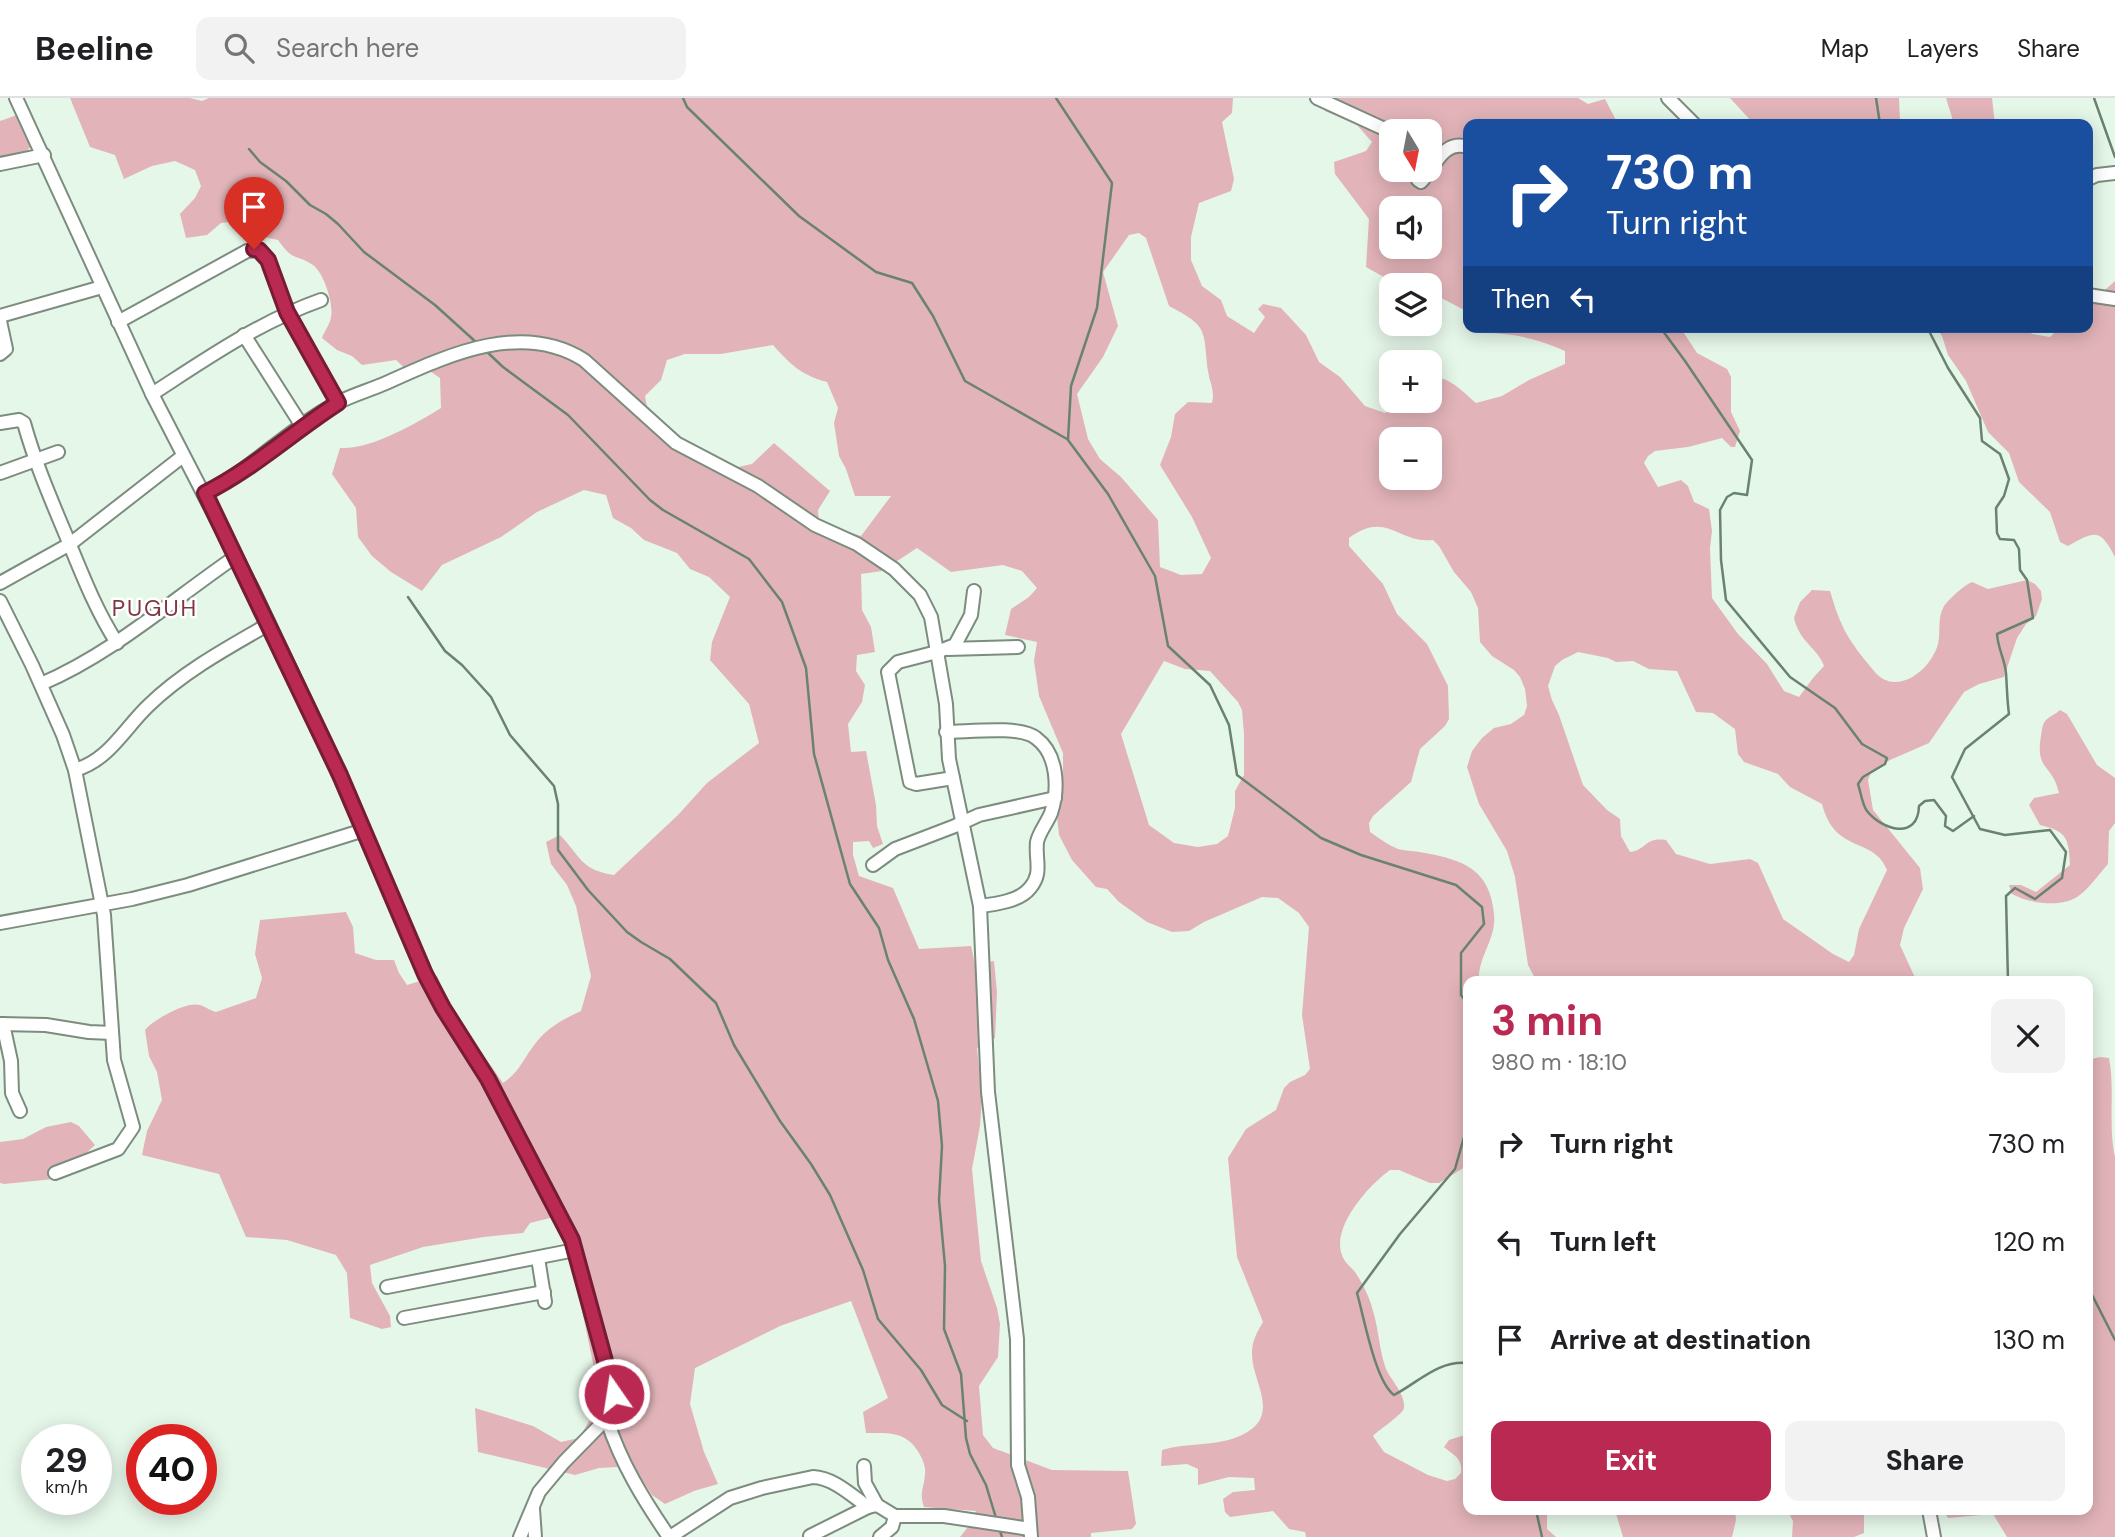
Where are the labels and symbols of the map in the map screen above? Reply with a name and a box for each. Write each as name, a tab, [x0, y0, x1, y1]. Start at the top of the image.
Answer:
north arrow	[1379, 119, 1442, 182]
pin	[224, 177, 284, 249]
district label: PUGUH	[112, 593, 198, 623]
position arrow	[577, 1357, 651, 1431]
speed limit sign: 40	[126, 1424, 217, 1515]

